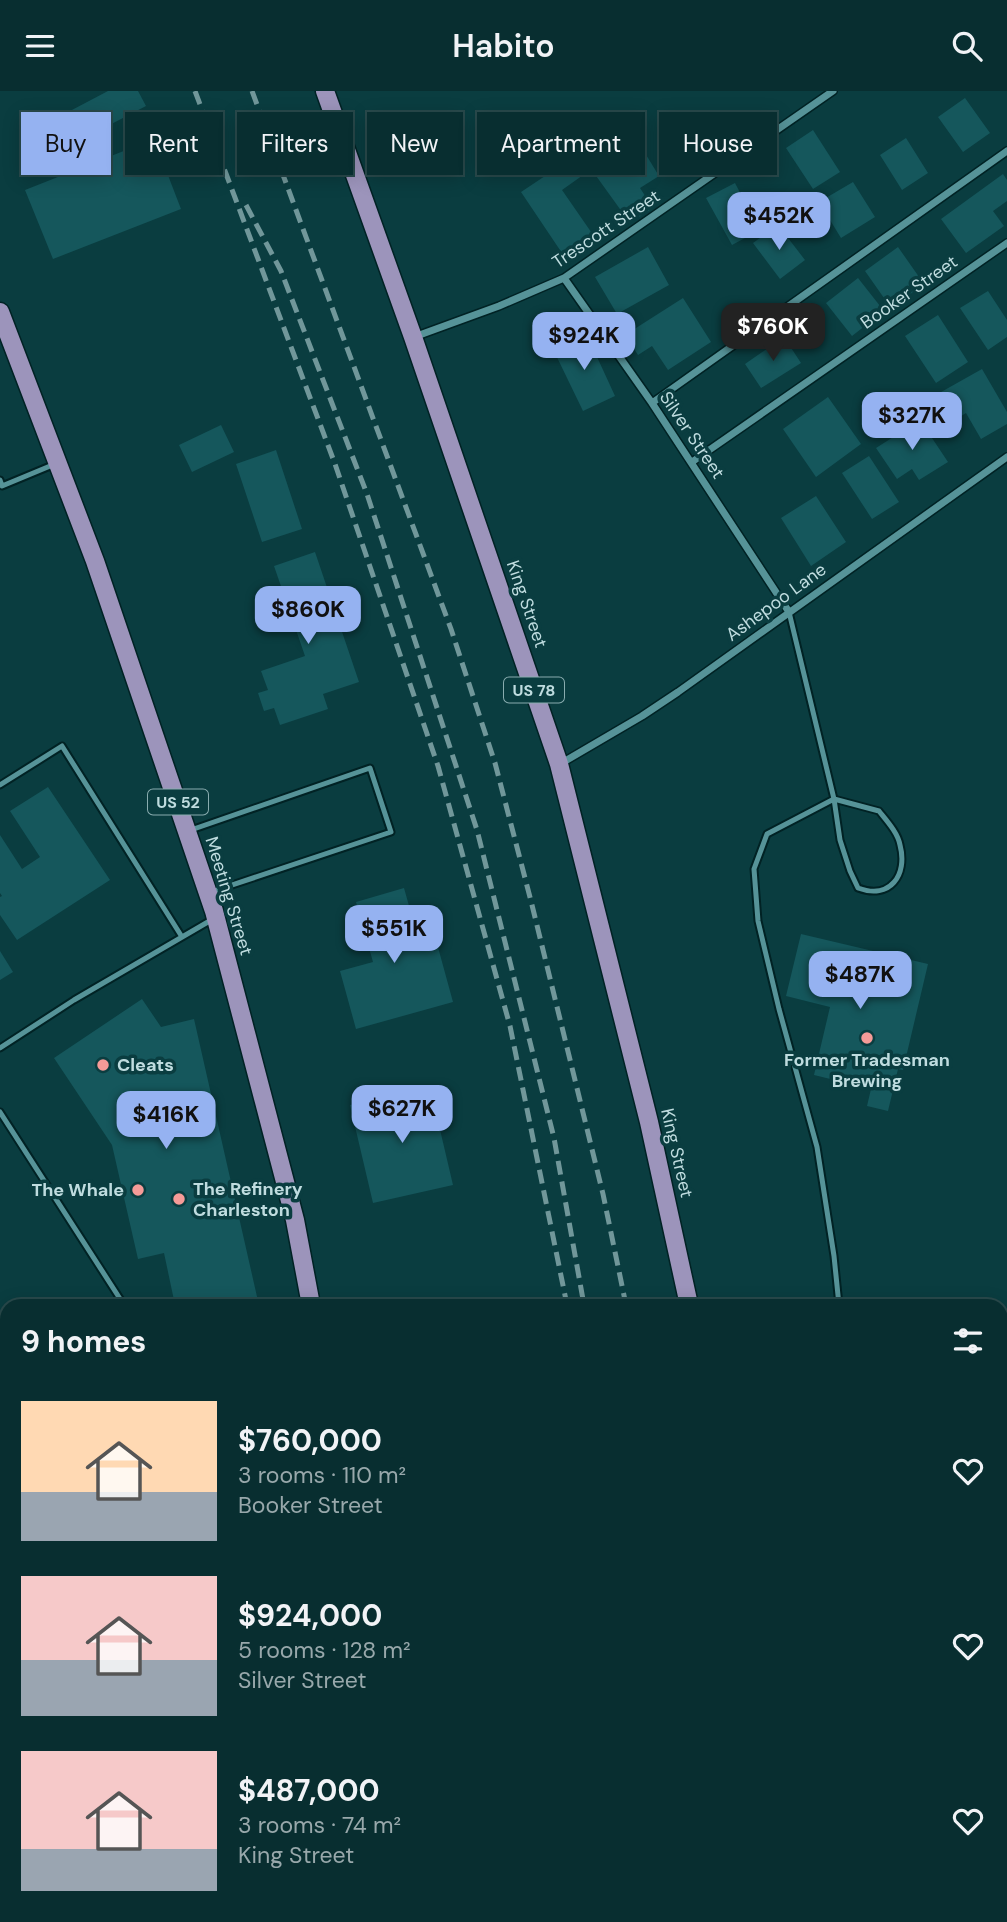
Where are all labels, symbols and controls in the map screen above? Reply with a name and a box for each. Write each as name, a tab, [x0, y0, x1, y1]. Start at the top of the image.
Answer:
text: Habito	[452, 25, 555, 67]
icon: menu	[21, 27, 59, 65]
icon: search	[948, 27, 986, 65]
chip: Buy	[21, 112, 111, 175]
chip: Rent	[125, 112, 223, 175]
chip: Filters	[237, 112, 353, 175]
chip: New	[367, 112, 463, 175]
chip: Apartment	[477, 112, 645, 175]
chip: House	[659, 112, 777, 175]
street label: Trescott Street	[547, 184, 665, 274]
pin: $452K	[730, 193, 828, 252]
text: $452K	[743, 200, 815, 230]
street label: Booker Street	[856, 250, 962, 334]
pin: $760K	[724, 303, 822, 363]
text: $760K	[737, 311, 809, 341]
pin: $924K	[535, 313, 633, 372]
text: $924K	[548, 320, 620, 350]
street label: Silver Street	[654, 387, 730, 483]
pin: $327K	[863, 393, 961, 452]
text: $327K	[878, 400, 946, 430]
street label: King Street	[501, 557, 553, 651]
street label: Ashepoo Lane	[721, 557, 831, 647]
pin: $860K	[259, 587, 357, 646]
text: $860K	[271, 594, 345, 624]
road number: US 78	[504, 677, 564, 703]
road number: US 52	[148, 789, 208, 815]
street label: Meeting Street	[200, 834, 258, 958]
pin: $551K	[345, 905, 443, 965]
text: $551K	[361, 913, 427, 943]
pin: $487K	[811, 951, 909, 1011]
text: $487K	[825, 959, 895, 989]
marker: Former Tradesman Brewing	[859, 1030, 875, 1046]
place label: Former Tradesman Brewing	[784, 1048, 950, 1093]
place label: Cleats	[117, 1053, 174, 1077]
marker: Cleats	[95, 1057, 111, 1073]
pin: $627K	[353, 1086, 451, 1145]
pin: $416K	[117, 1091, 215, 1151]
text: $627K	[368, 1093, 436, 1123]
text: $416K	[133, 1099, 199, 1129]
street label: King Street	[655, 1106, 699, 1200]
place label: The Refinery Charleston	[193, 1177, 303, 1222]
place label: The Whale	[31, 1178, 124, 1202]
marker: The Whale	[130, 1182, 146, 1198]
marker: The Refinery Charleston	[171, 1191, 187, 1207]
text: 9 homes	[21, 1322, 146, 1361]
icon: filters	[949, 1322, 987, 1360]
text: $760,000	[238, 1421, 382, 1460]
icon: home	[77, 1429, 161, 1513]
icon: heart	[949, 1452, 987, 1490]
text: 3 rooms · 110 m²	[238, 1460, 406, 1490]
text: Booker Street	[238, 1490, 383, 1520]
text: $924,000	[238, 1596, 382, 1635]
icon: home	[77, 1604, 161, 1688]
icon: heart	[949, 1627, 987, 1665]
text: 5 rooms · 128 m²	[238, 1635, 411, 1665]
text: Silver Street	[238, 1665, 366, 1695]
text: $487,000	[238, 1771, 380, 1810]
icon: home	[77, 1779, 161, 1863]
icon: heart	[949, 1802, 987, 1840]
text: 3 rooms · 74 m²	[238, 1810, 401, 1840]
text: King Street	[238, 1840, 354, 1870]

